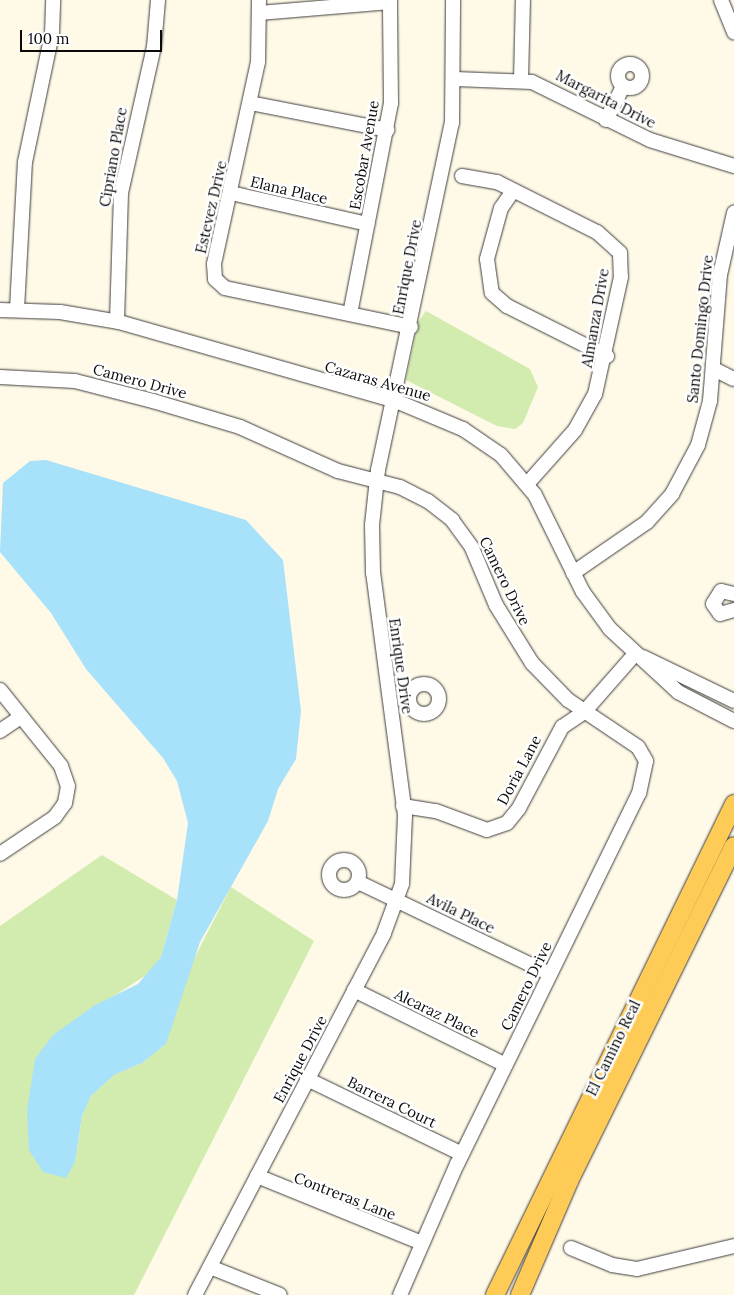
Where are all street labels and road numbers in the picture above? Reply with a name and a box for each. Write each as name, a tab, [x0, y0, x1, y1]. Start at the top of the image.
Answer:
street label: Margarita Drive	[553, 66, 659, 132]
street label: Escobar Avenue	[346, 99, 382, 211]
street label: Cipriano Place	[95, 106, 131, 208]
street label: Estevez Drive	[192, 159, 230, 255]
street label: Elana Place	[249, 172, 329, 208]
street label: Enrique Drive	[389, 218, 425, 316]
street label: Santo Domingo Drive	[683, 254, 717, 404]
street label: Almanza Drive	[577, 267, 613, 369]
street label: Cazaras Avenue	[323, 357, 433, 405]
street label: Camero Drive	[91, 360, 189, 402]
street label: Camero Drive	[476, 534, 534, 628]
street label: Enrique Drive	[385, 617, 417, 715]
street label: Doria Lane	[493, 732, 545, 808]
street label: Avila Place	[424, 889, 498, 937]
street label: Camero Drive	[497, 939, 555, 1033]
street label: Alcaraz Place	[392, 985, 482, 1041]
street label: El Camino Real	[582, 997, 644, 1099]
street label: Enrique Drive	[269, 1012, 331, 1106]
street label: Barrera Court	[345, 1073, 439, 1131]
street label: Contreras Lane	[292, 1168, 398, 1224]

